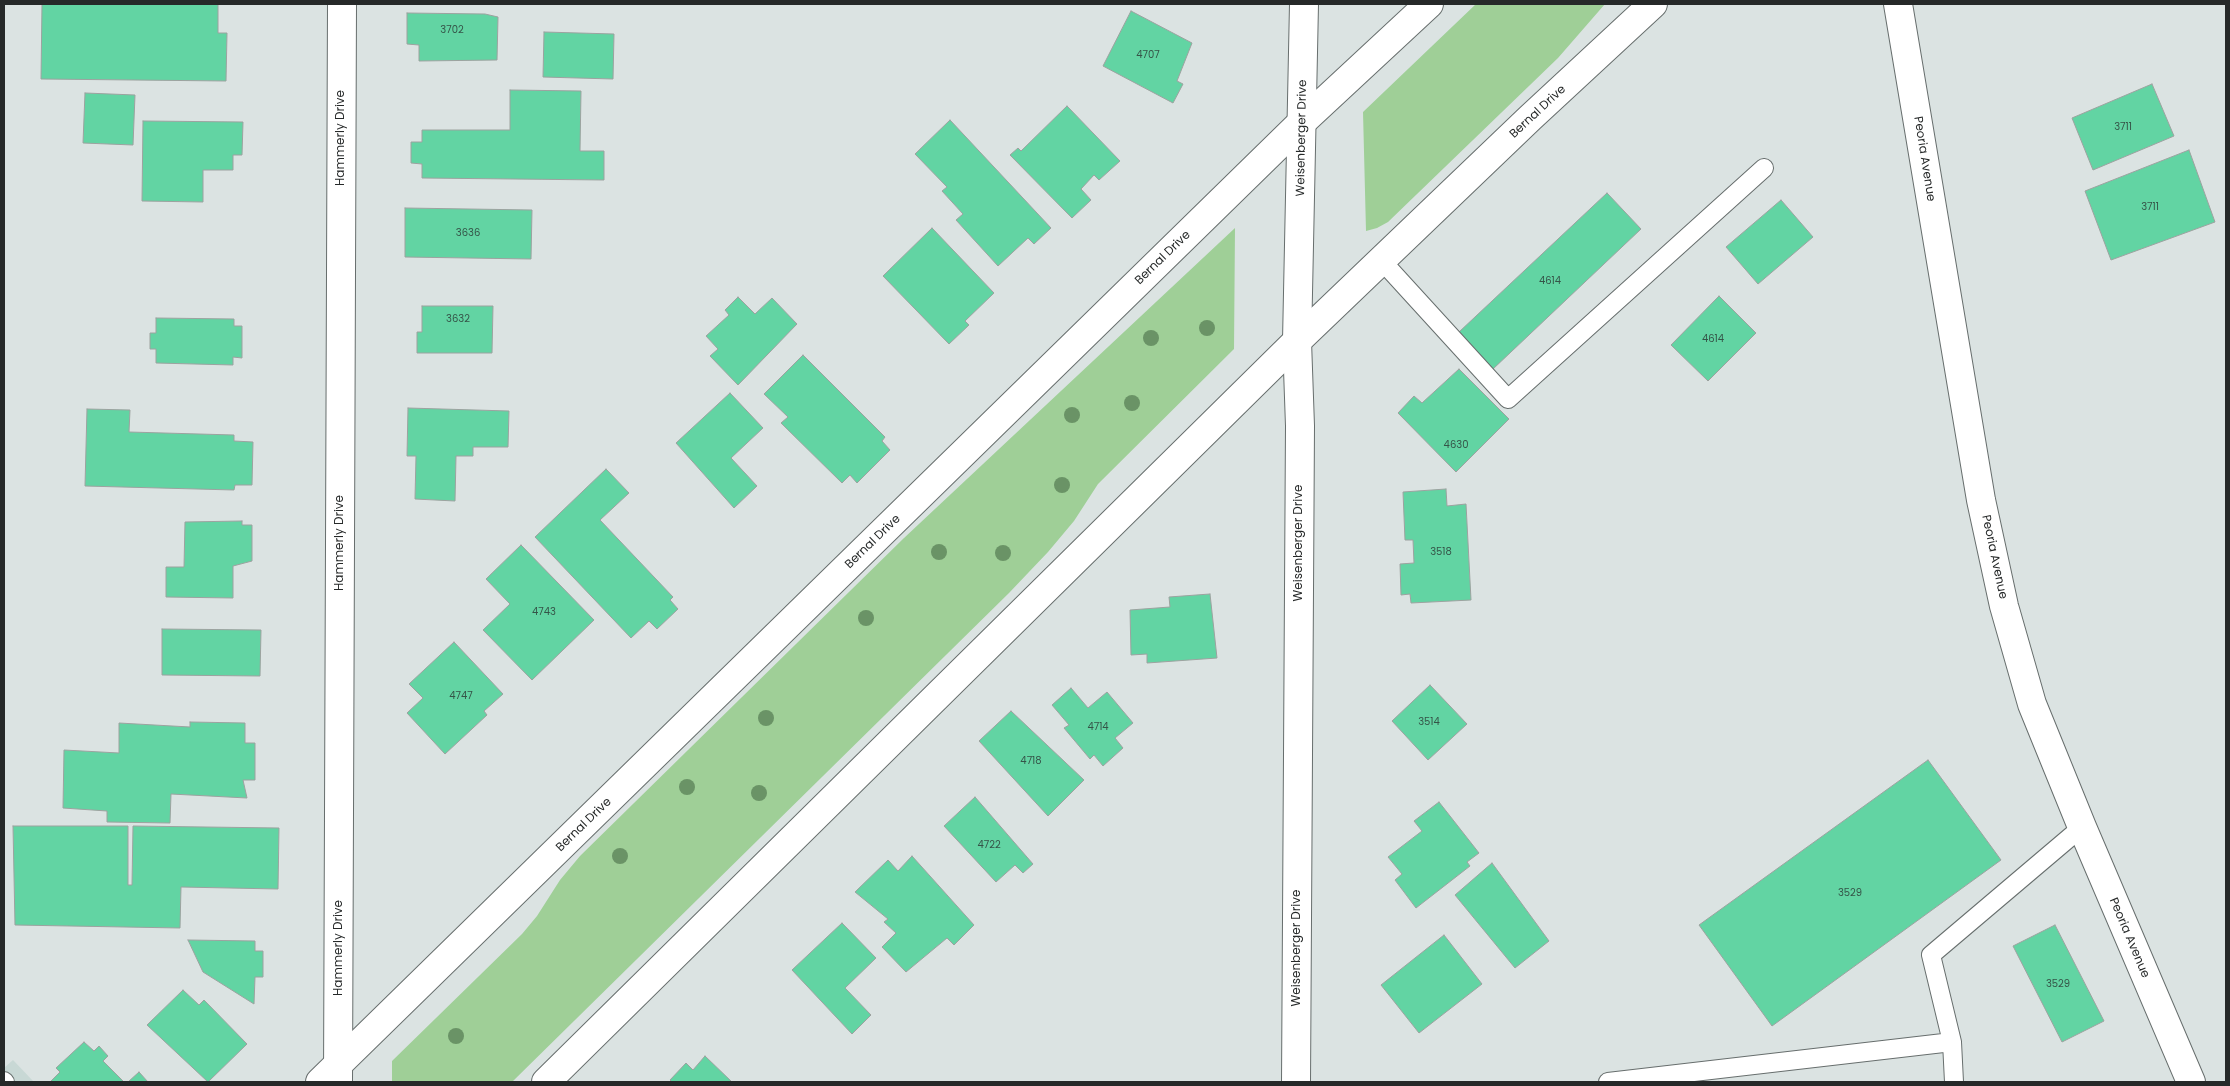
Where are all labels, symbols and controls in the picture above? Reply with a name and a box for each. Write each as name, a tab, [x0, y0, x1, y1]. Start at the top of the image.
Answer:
house number: 3702	[440, 24, 464, 36]
house number: 4707	[1136, 49, 1160, 61]
street label: Weisenberger Drive	[1294, 79, 1310, 197]
street label: Bernal Drive	[1507, 82, 1569, 142]
street label: Hammerly Drive	[334, 90, 348, 186]
street label: Peoria Avenue	[1910, 115, 1938, 203]
house number: 3711	[2114, 121, 2132, 133]
house number: 3711	[2141, 201, 2159, 213]
house number: 3636	[456, 227, 480, 239]
street label: Bernal Drive	[1132, 228, 1194, 288]
house number: 4614	[1539, 275, 1561, 287]
house number: 3632	[446, 313, 470, 325]
house number: 4614	[1702, 333, 1724, 345]
house number: 4630	[1444, 439, 1468, 451]
street label: Weisenberger Drive	[1292, 485, 1306, 601]
street label: Hammerly Drive	[333, 495, 347, 591]
street label: Bernal Drive	[842, 512, 904, 572]
street label: Peoria Avenue	[1978, 514, 2010, 600]
house number: 3518	[1430, 546, 1452, 558]
house number: 4743	[532, 606, 556, 618]
house number: 4747	[449, 690, 473, 702]
house number: 3514	[1418, 716, 1440, 728]
house number: 4714	[1087, 721, 1109, 733]
house number: 4718	[1020, 755, 1042, 767]
street label: Bernal Drive	[553, 795, 615, 855]
house number: 4722	[977, 839, 1001, 851]
house number: 3529	[1838, 887, 1862, 899]
street label: Weisenberger Drive	[1290, 890, 1304, 1006]
street label: Peoria Avenue	[2106, 896, 2152, 980]
street label: Hammerly Drive	[332, 900, 346, 996]
house number: 3529	[2046, 978, 2070, 990]

